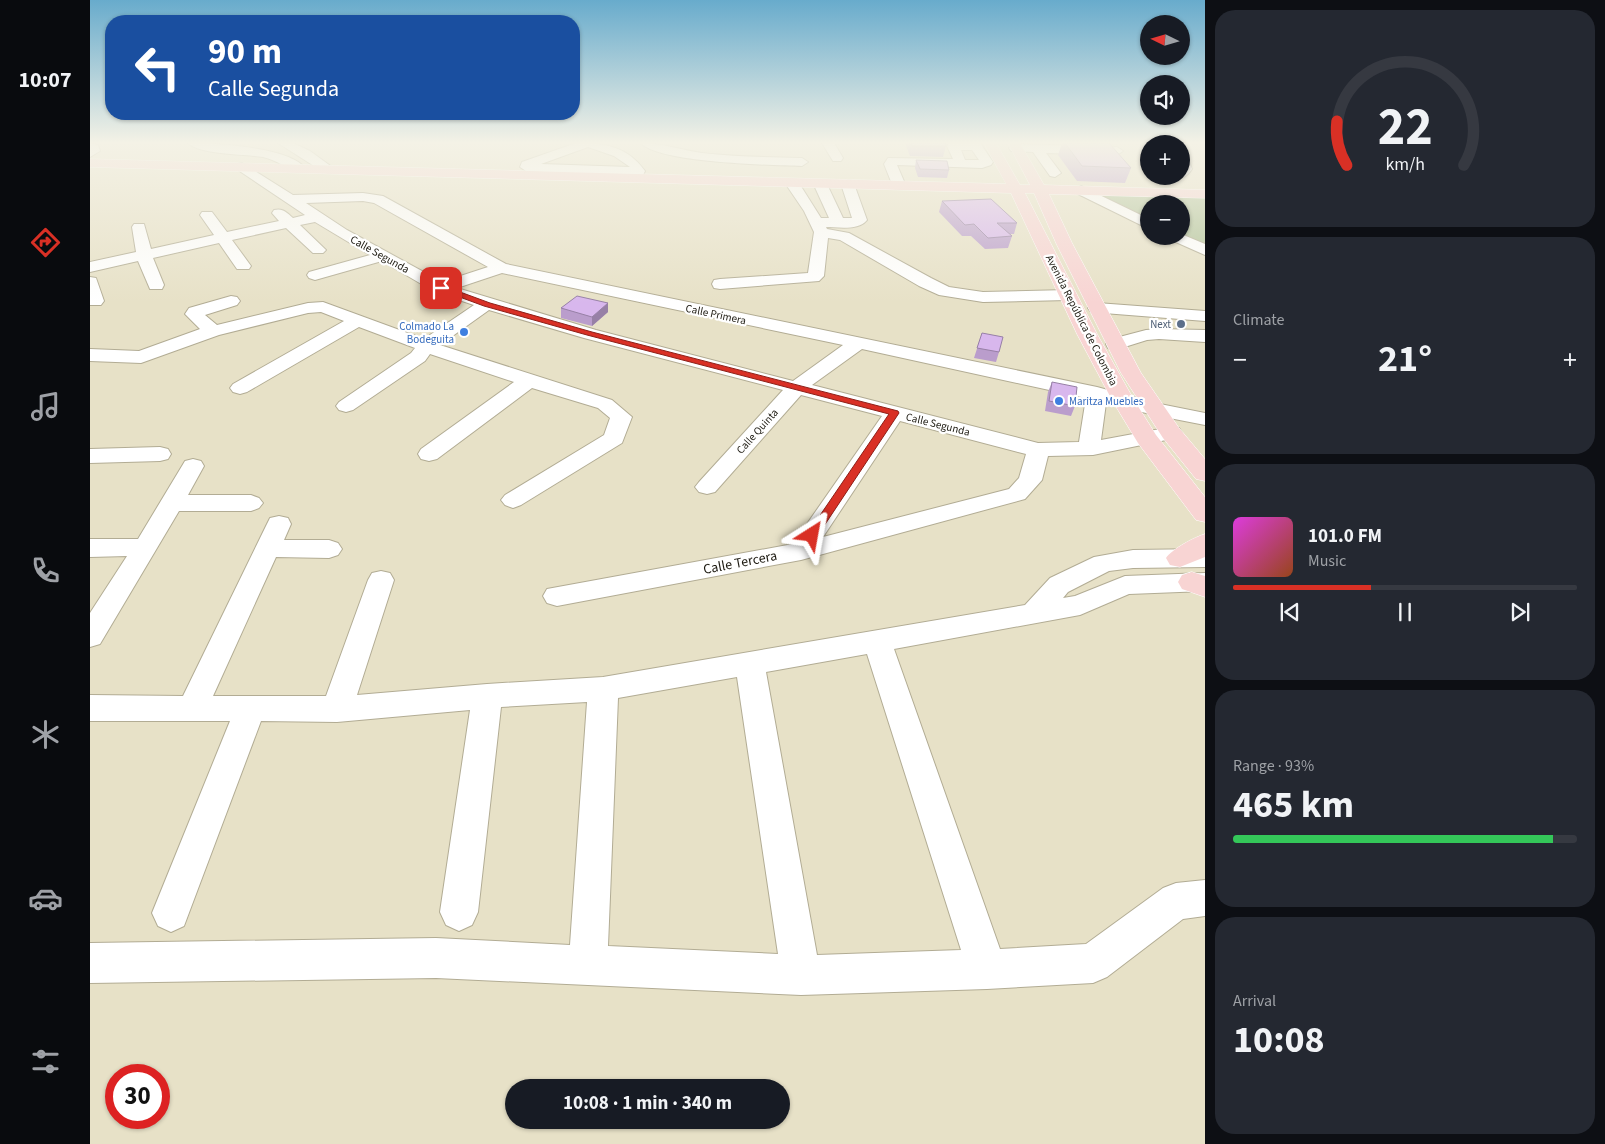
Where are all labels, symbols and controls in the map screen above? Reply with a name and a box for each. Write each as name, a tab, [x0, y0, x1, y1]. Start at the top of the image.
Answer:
north arrow	[1140, 15, 1190, 65]
map controls	[1140, 15, 1190, 245]
text: 90 m	[208, 27, 282, 77]
icon: left	[125, 35, 190, 100]
text: 10:07	[18, 64, 72, 96]
text: Calle Segunda	[208, 73, 339, 105]
button: sound	[1140, 75, 1190, 125]
text: 22	[1378, 91, 1432, 165]
button: +	[1140, 135, 1190, 185]
text: km/h	[1385, 152, 1425, 177]
button: −	[1140, 195, 1190, 245]
icon: directions	[28, 225, 63, 260]
street label: Calle Segunda	[347, 232, 412, 277]
street label: Avenida República de Colombia	[1042, 252, 1121, 388]
pin	[420, 267, 462, 309]
icon: arrive	[427, 274, 455, 302]
street label: Calle Primera	[684, 301, 748, 328]
text: Climate	[1233, 309, 1284, 331]
place label: Next	[1150, 317, 1171, 332]
marker: Next	[1175, 318, 1187, 330]
place label: Colmado La Bodeguita	[399, 319, 454, 347]
marker: Colmado La Bodeguita	[458, 326, 470, 338]
text: 21°	[1378, 332, 1432, 386]
text: −	[1233, 340, 1247, 380]
text: +	[1563, 340, 1577, 380]
icon: music	[28, 389, 63, 424]
place label: Maritza Muebles	[1069, 394, 1144, 409]
marker: Maritza Muebles	[1053, 395, 1065, 407]
street label: Calle Quinta	[733, 405, 782, 457]
street label: Calle Segunda	[904, 409, 971, 440]
position arrow	[785, 508, 837, 560]
text: 101.0 FM	[1308, 523, 1382, 550]
street label: Calle Tercera	[702, 546, 779, 580]
text: Music	[1308, 550, 1346, 572]
icon: phone	[28, 553, 63, 588]
icon: previous	[1276, 598, 1304, 626]
icon: pause	[1391, 598, 1419, 626]
icon: next	[1506, 598, 1534, 626]
icon: climate	[28, 717, 63, 752]
text: Range · 93%	[1233, 755, 1314, 777]
text: 465 km	[1233, 778, 1354, 832]
icon: car	[28, 881, 63, 916]
text: Arrival	[1233, 990, 1276, 1012]
text: 10:08	[1233, 1013, 1325, 1067]
icon: filters	[28, 1044, 63, 1079]
speed limit sign: 30	[105, 1064, 170, 1129]
text: 10:08 · 1 min · 340 m	[563, 1090, 732, 1117]

